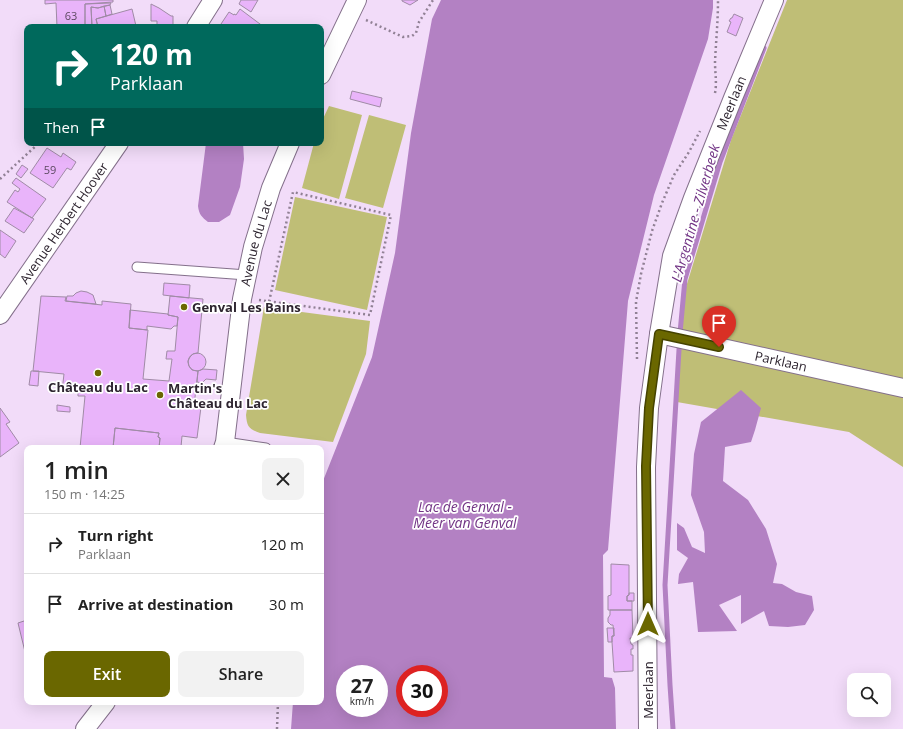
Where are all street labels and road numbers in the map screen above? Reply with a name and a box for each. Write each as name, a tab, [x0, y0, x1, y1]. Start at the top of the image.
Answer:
street label: Meerlaan	[712, 73, 750, 133]
street label: Avenue Herbert Hoover	[15, 158, 112, 287]
street label: Avenue du Lac	[236, 198, 276, 288]
street label: Parklaan	[753, 346, 809, 376]
street label: Meerlaan	[639, 661, 657, 719]

